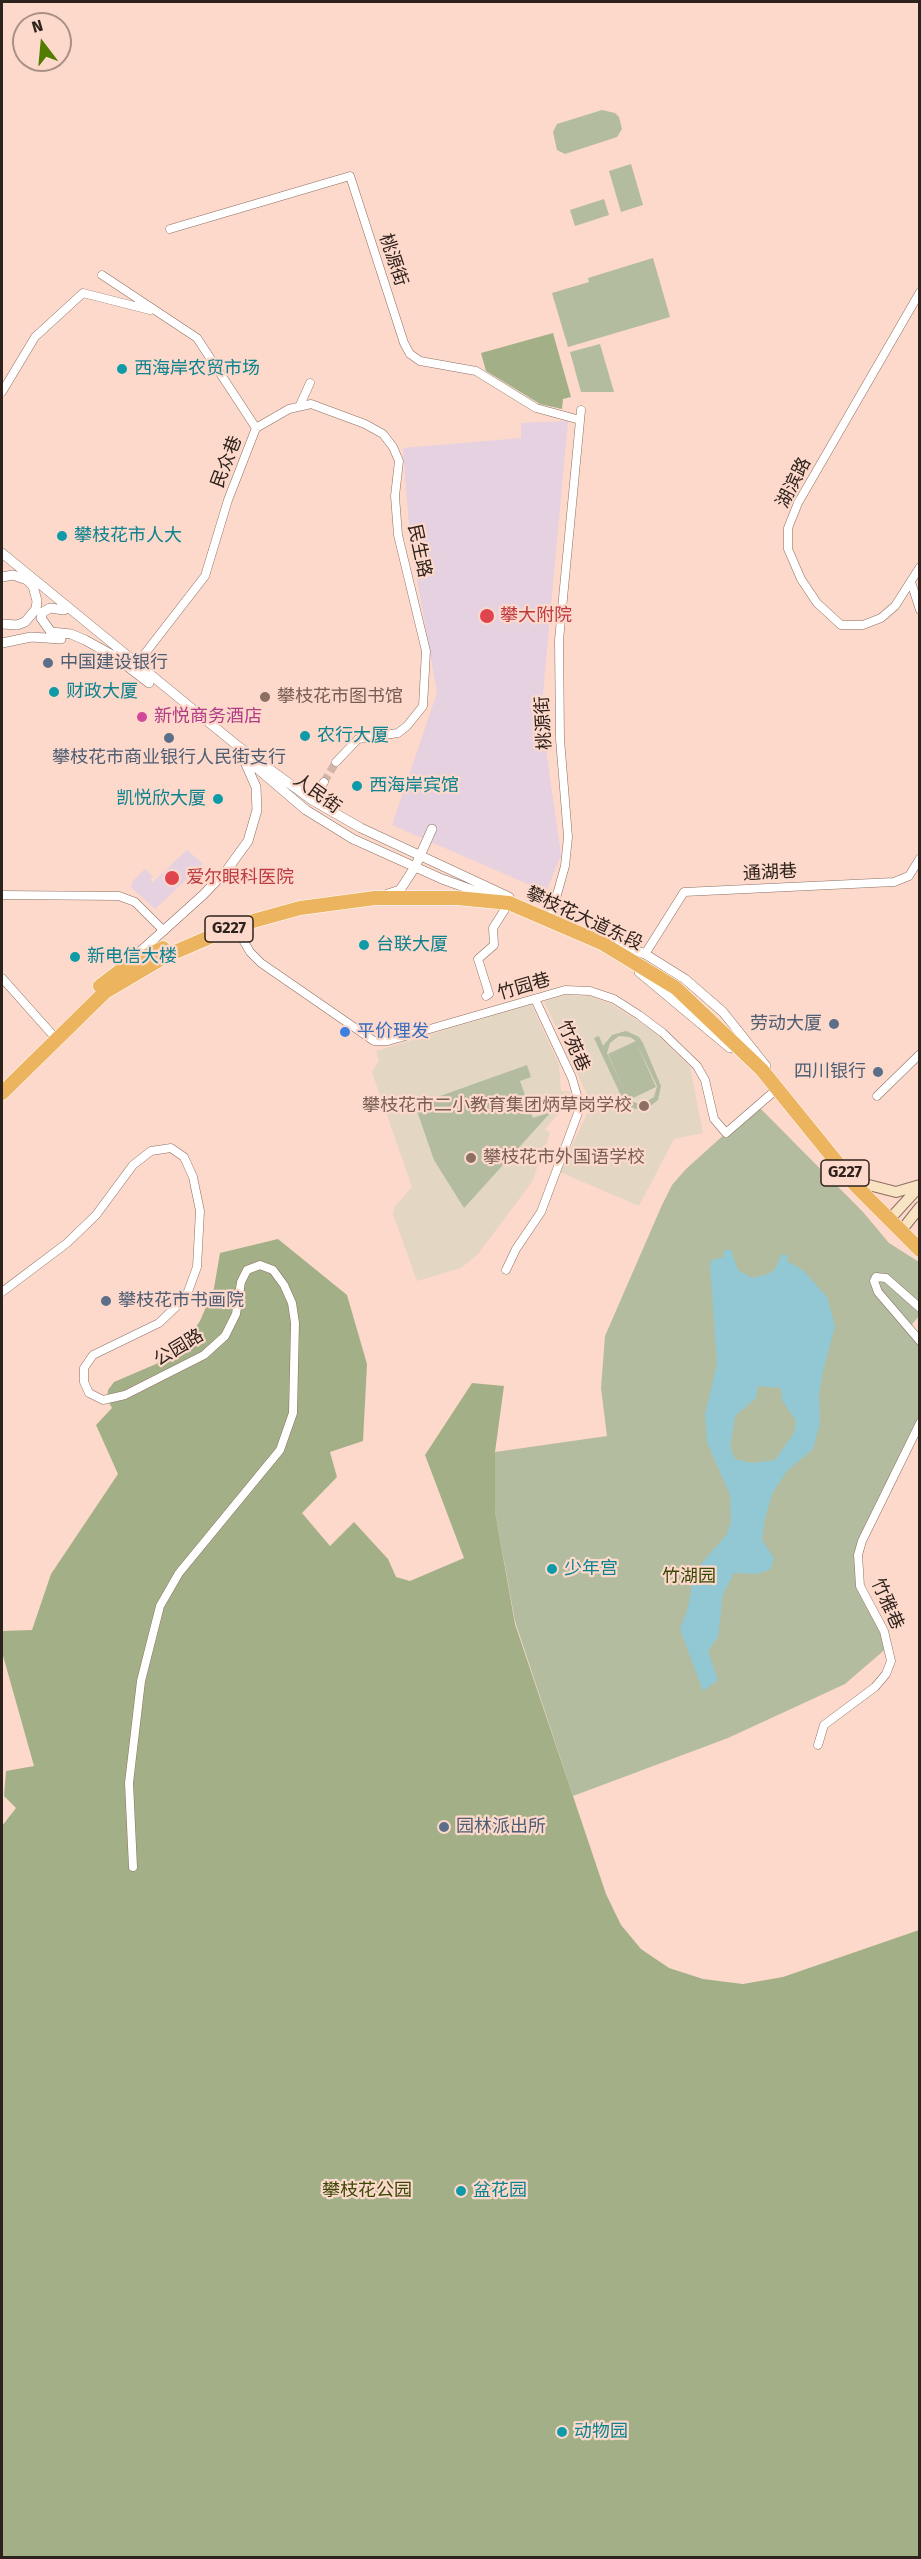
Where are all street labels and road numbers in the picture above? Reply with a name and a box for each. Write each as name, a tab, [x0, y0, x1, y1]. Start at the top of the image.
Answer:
street label: 桃源街	[374, 231, 412, 289]
street label: 民众巷	[207, 433, 247, 491]
street label: 湖滨路	[772, 454, 816, 512]
street label: 民生路	[403, 522, 435, 580]
street label: 桃源街	[532, 695, 556, 751]
street label: 人民街	[289, 769, 345, 819]
street label: 通湖巷	[742, 861, 798, 885]
street label: 攀枝花大道东段	[522, 883, 646, 955]
road number: G227	[205, 916, 253, 942]
street label: 竹园巷	[495, 969, 553, 1005]
street label: 竹苑巷	[552, 1017, 594, 1075]
road number: G227	[821, 1160, 869, 1186]
street label: 公园路	[150, 1325, 208, 1371]
street label: 竹雅巷	[866, 1575, 908, 1633]

